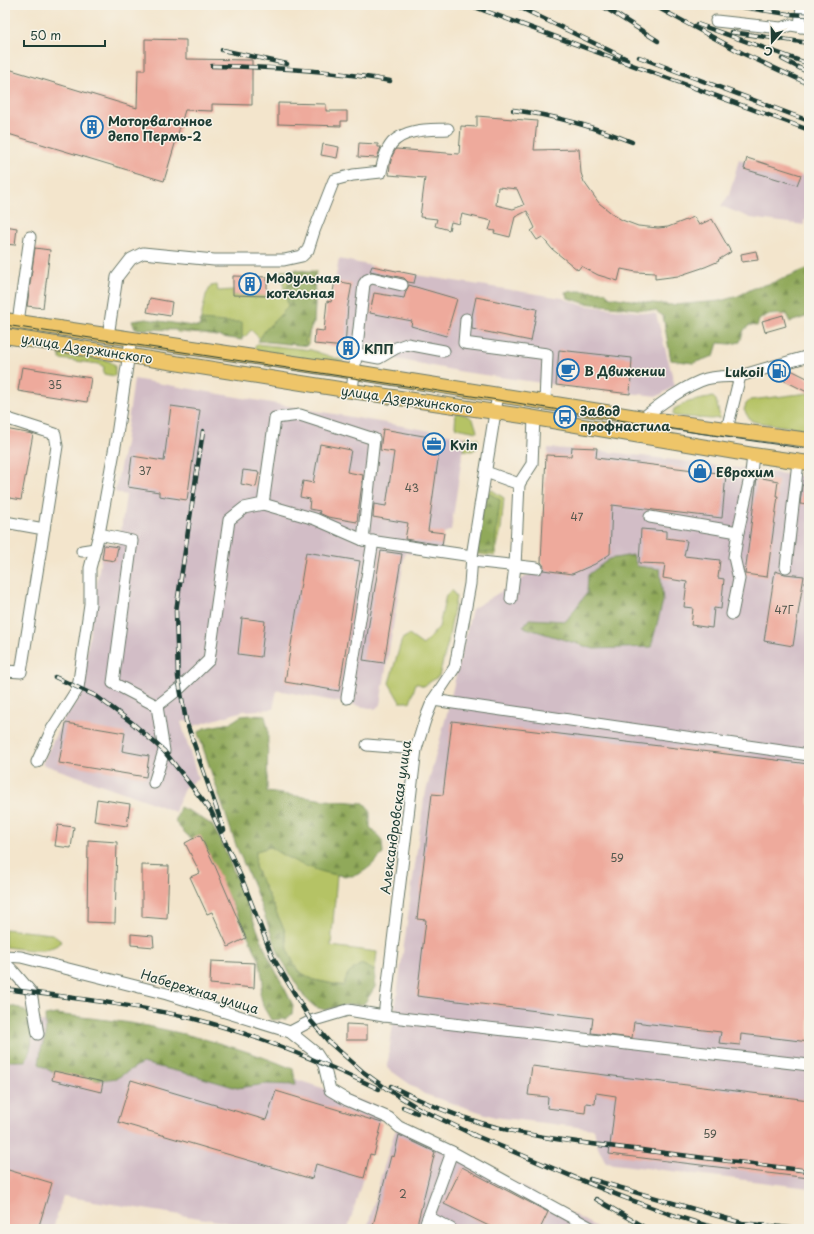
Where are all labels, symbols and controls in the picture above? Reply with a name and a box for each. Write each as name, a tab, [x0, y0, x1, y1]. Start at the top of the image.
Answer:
scale bar	[24, 22, 105, 48]
north arrow	[752, 22, 792, 62]
text: 50 m	[30, 26, 61, 44]
text: С	[762, 42, 775, 61]
place label: Моторвагонное депо Пермь-2	[108, 111, 213, 145]
building icon: Моторвагонное депо Пермь-2	[79, 114, 105, 140]
place label: Модульная котельная	[266, 268, 340, 302]
building icon: Модульная котельная	[237, 271, 263, 297]
street label: улица Дзержинского	[20, 328, 154, 368]
building icon: КПП	[335, 335, 361, 361]
place label: КПП	[364, 339, 394, 358]
cafe icon: В Движении	[555, 357, 581, 383]
fuel station icon: Lukoil	[766, 358, 792, 384]
place label: В Движении	[584, 361, 665, 380]
place label: Lukoil	[725, 362, 764, 381]
house number: 35	[48, 376, 62, 393]
street label: улица Дзержинского	[340, 380, 474, 418]
place label: Завод профнастила	[579, 401, 670, 435]
bus stop icon: Завод профнастила	[552, 404, 578, 430]
office icon: Kvin	[421, 431, 447, 457]
place label: Kvin	[450, 435, 478, 454]
shop icon: Еврохим	[687, 458, 713, 484]
house number: 37	[139, 462, 152, 479]
place label: Еврохим	[716, 462, 774, 481]
house number: 43	[405, 479, 419, 496]
house number: 47	[571, 508, 584, 525]
house number: 47Г	[775, 601, 793, 618]
street label: Александровская улица	[375, 738, 415, 895]
house number: 59	[610, 849, 624, 866]
street label: Набережная улица	[139, 964, 262, 1018]
house number: 59	[703, 1125, 717, 1142]
house number: 2	[399, 1185, 407, 1202]

